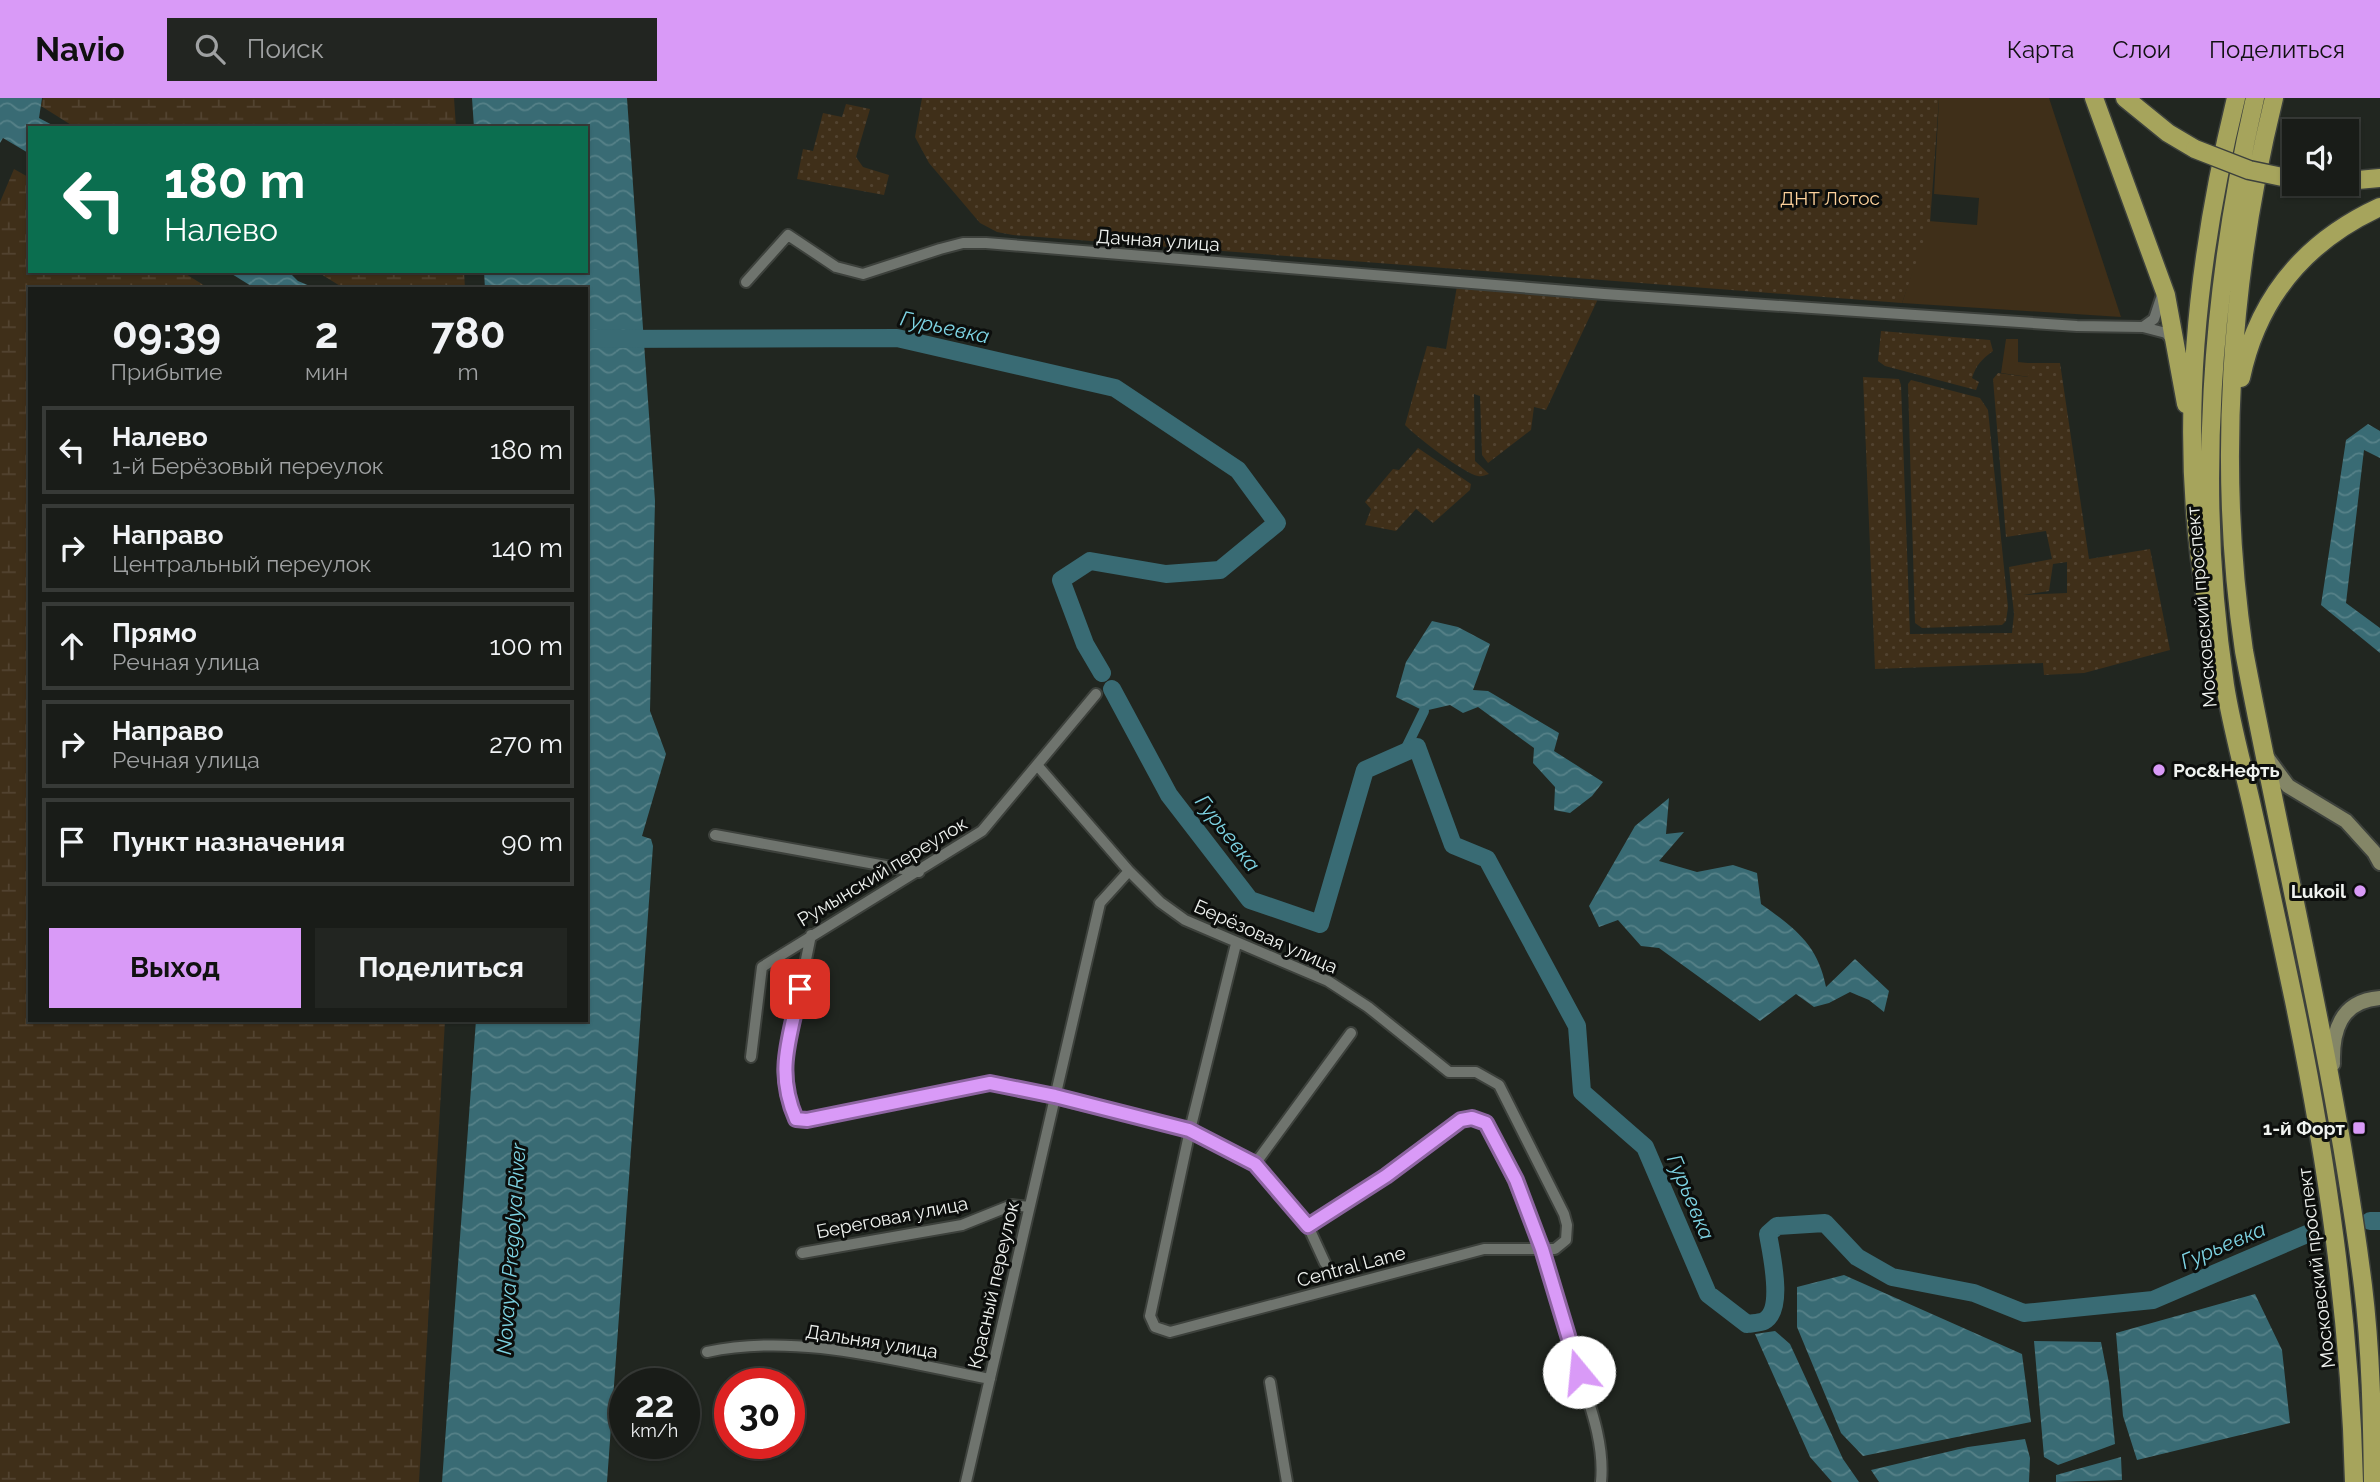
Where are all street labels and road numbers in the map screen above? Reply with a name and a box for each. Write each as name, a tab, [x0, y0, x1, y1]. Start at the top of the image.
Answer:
street label: Дачная улица	[1096, 225, 1220, 255]
street label: Московский проспект	[2181, 505, 2221, 709]
street label: Румынский переулок	[793, 812, 971, 930]
street label: Берёзовая улица	[1191, 894, 1341, 978]
street label: Московский проспект	[2293, 1166, 2339, 1370]
street label: Береговая улица	[814, 1192, 970, 1242]
street label: Красный переулок	[963, 1199, 1023, 1371]
street label: Central Lane	[1294, 1241, 1408, 1291]
street label: Дальняя улица	[804, 1320, 940, 1362]

